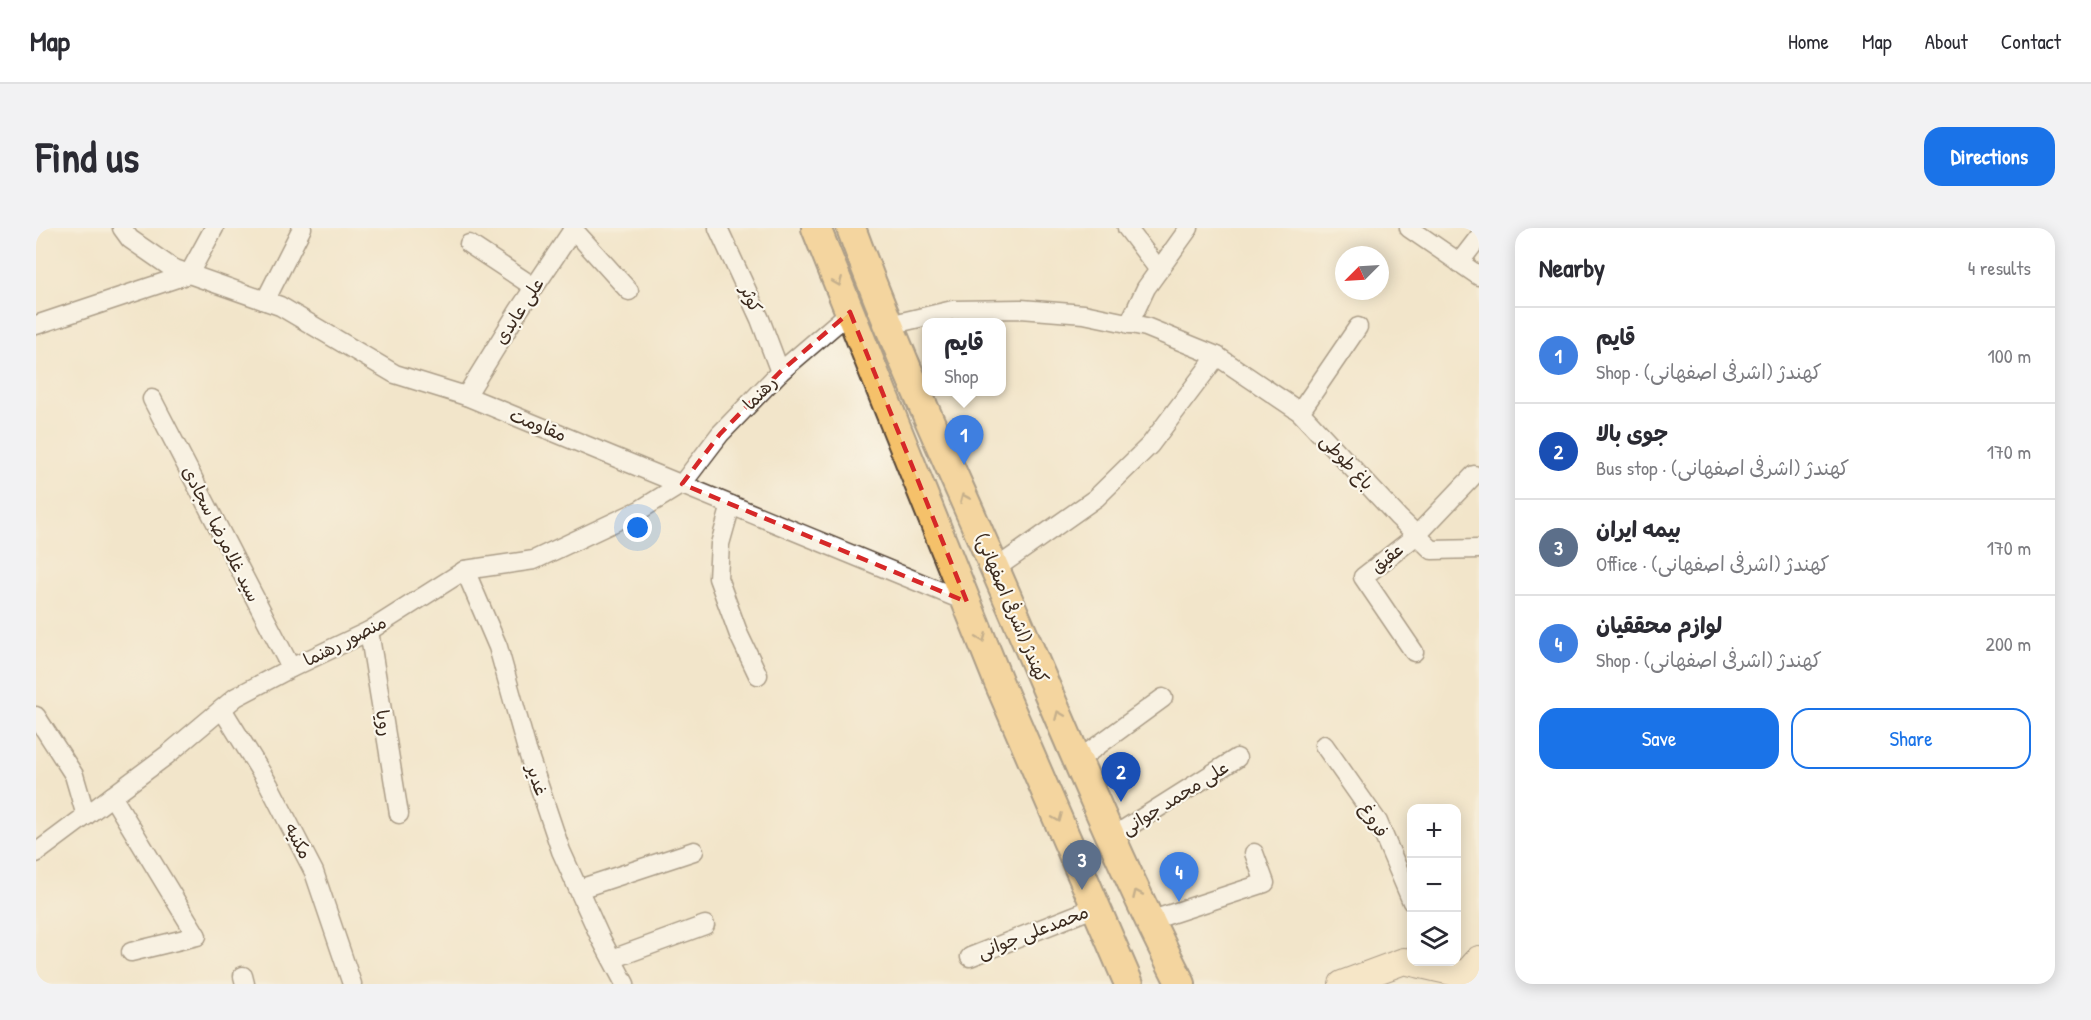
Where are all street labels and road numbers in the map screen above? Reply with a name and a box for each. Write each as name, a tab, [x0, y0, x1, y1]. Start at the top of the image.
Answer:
street label: علی عابدی	[488, 273, 549, 349]
street label: کوثر	[734, 279, 769, 317]
street label: رهنما	[737, 370, 782, 415]
street label: مقاومت	[506, 402, 570, 447]
street label: باغ طوطی	[1315, 428, 1380, 495]
street label: سید غلامرضا سجادی	[176, 461, 267, 606]
street label: کهندژ (اشرفی اصفهانی)	[970, 529, 1055, 687]
street label: عقیق	[1365, 537, 1408, 578]
street label: منصور رهنما	[299, 609, 391, 672]
street label: رویا	[370, 708, 399, 738]
street label: علی محمد جوانی	[1116, 755, 1233, 841]
street label: غدیر	[520, 759, 554, 799]
street label: فروغ	[1354, 798, 1394, 842]
street label: مکنیه	[279, 818, 318, 863]
street label: محمدعلی جوانی	[974, 899, 1092, 964]

